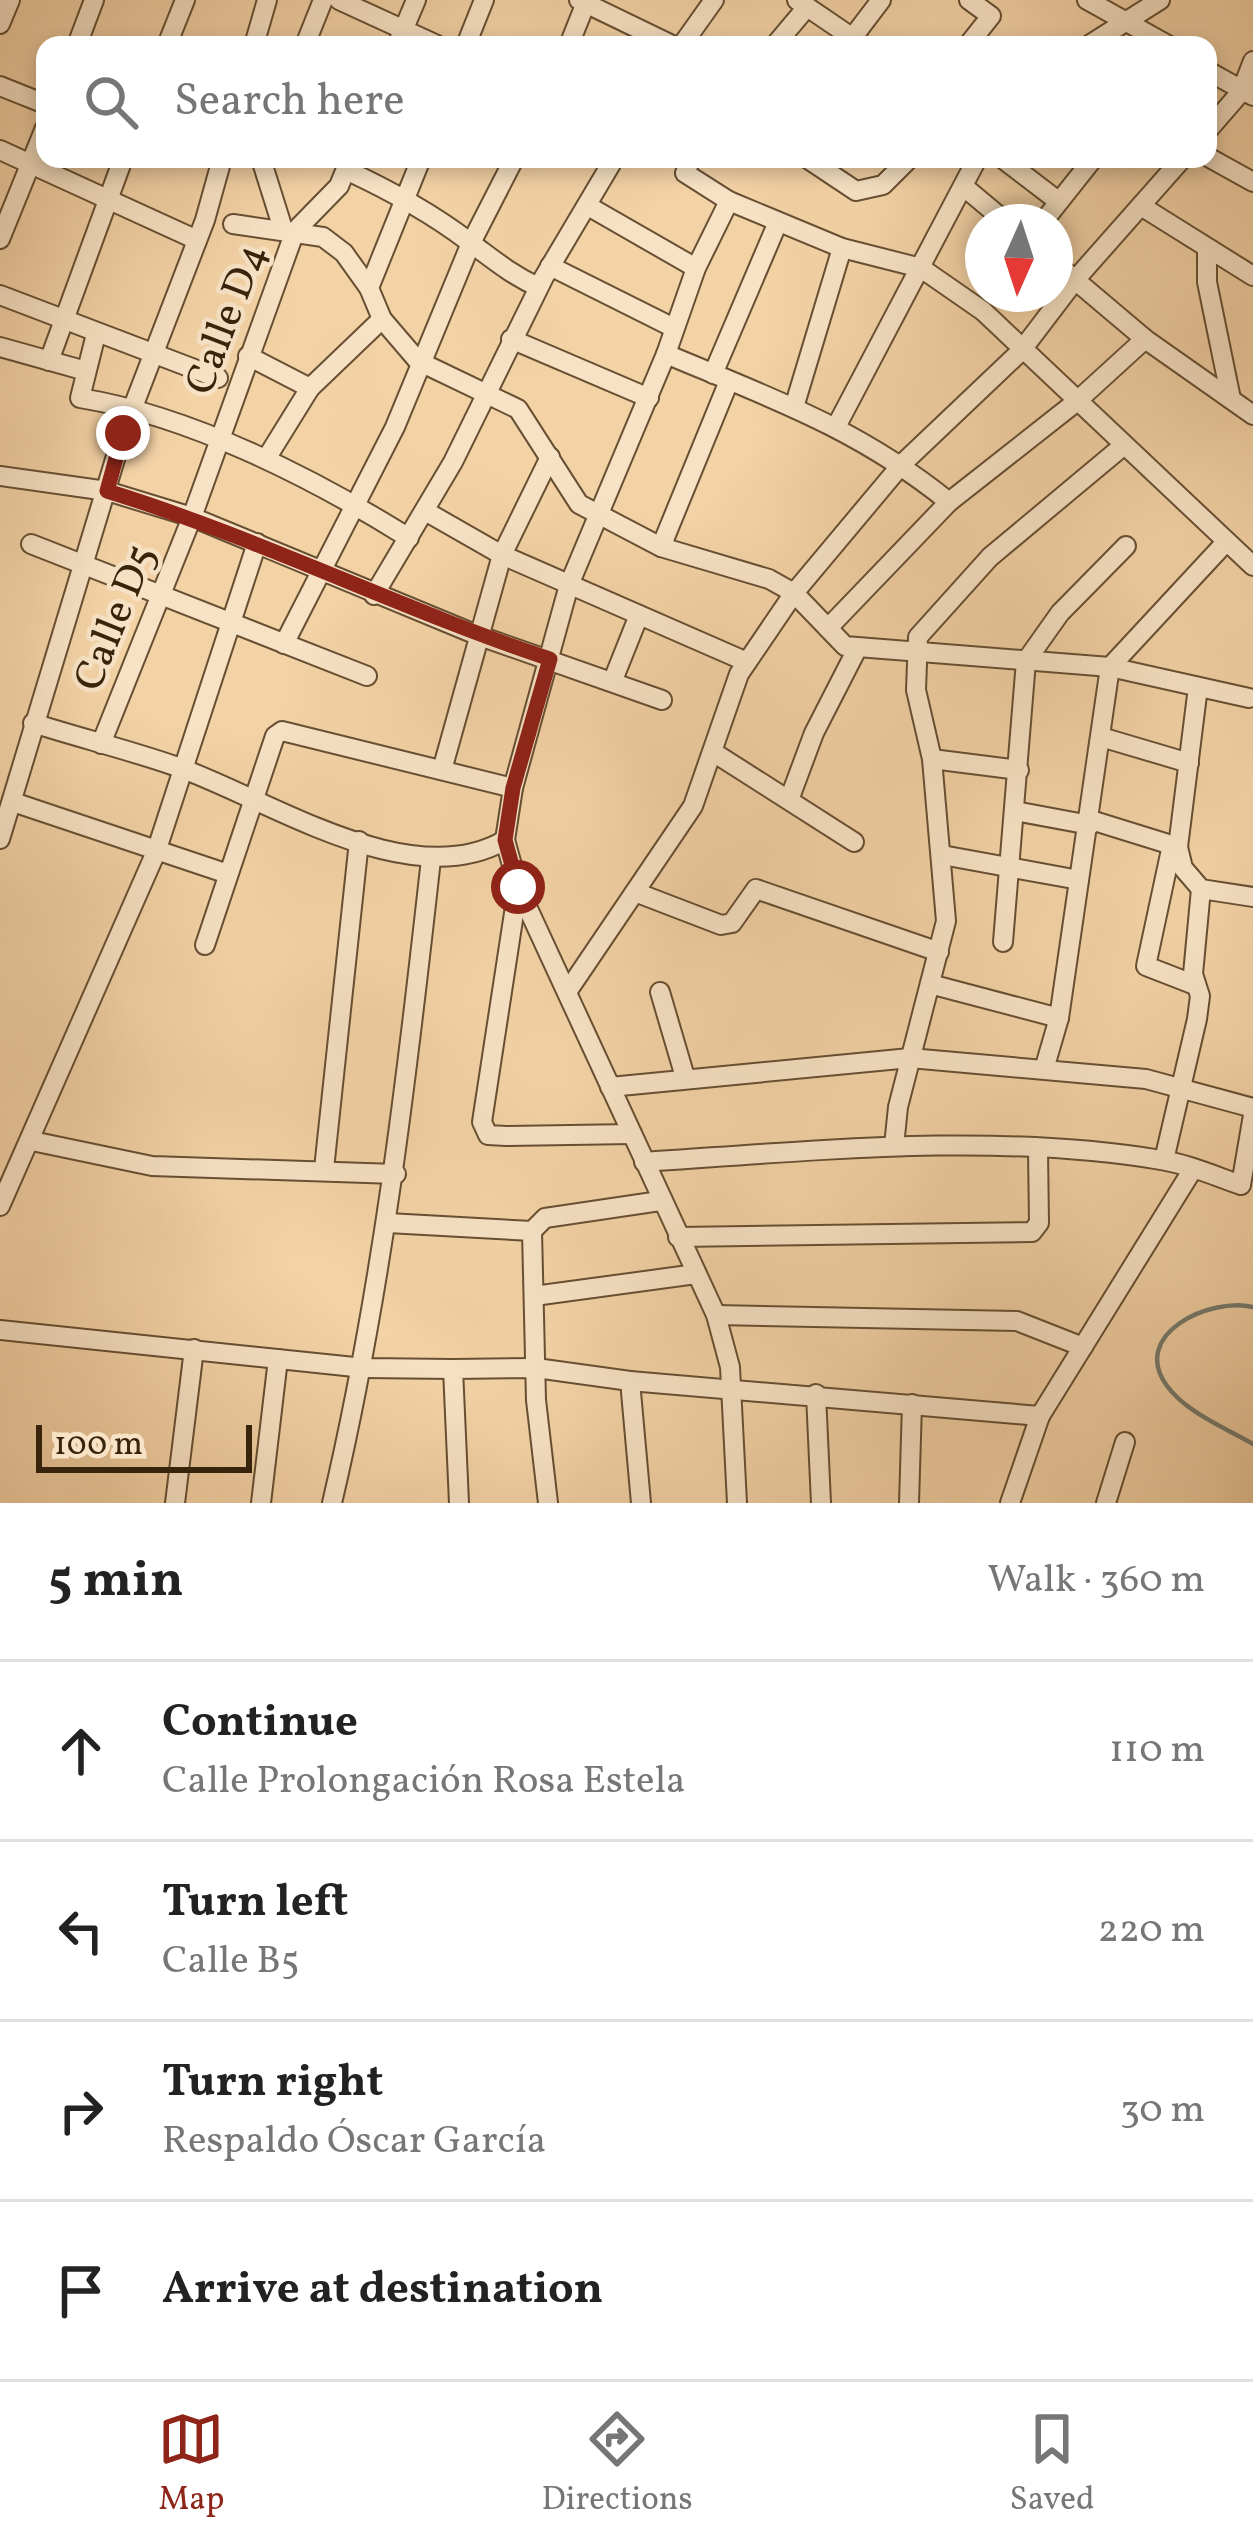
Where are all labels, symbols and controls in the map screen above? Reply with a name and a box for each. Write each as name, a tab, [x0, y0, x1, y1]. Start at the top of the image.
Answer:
search box	[36, 36, 1217, 168]
icon: search	[78, 69, 144, 135]
text: Search here	[174, 71, 405, 134]
north arrow	[965, 204, 1073, 312]
street label: Calle D4	[172, 236, 284, 404]
route end	[96, 406, 150, 460]
street label: Calle D5	[61, 537, 173, 700]
route start	[491, 860, 545, 914]
scale bar	[36, 1419, 252, 1472]
text: 100 m	[54, 1423, 143, 1469]
text: 5 min	[48, 1546, 184, 1617]
text: Walk · 360 m	[988, 1554, 1205, 1608]
text: Continue	[162, 1692, 358, 1755]
icon: ahead	[48, 1718, 114, 1784]
text: 110 m	[1109, 1724, 1205, 1778]
text: Calle Prolongación Rosa Estela	[162, 1755, 685, 1809]
text: Turn left	[162, 1872, 348, 1935]
icon: left	[48, 1898, 114, 1964]
text: 220 m	[1098, 1904, 1205, 1958]
text: Calle B5	[162, 1935, 300, 1989]
text: Turn right	[162, 2052, 383, 2115]
icon: right	[48, 2078, 114, 2144]
text: 30 m	[1120, 2084, 1205, 2138]
text: Respaldo Óscar García	[162, 2115, 546, 2169]
icon: arrive	[48, 2258, 114, 2324]
text: Arrive at destination	[162, 2259, 603, 2322]
tab: Map	[158, 2406, 225, 2524]
tab: Directions	[541, 2406, 693, 2524]
tab: Saved	[1010, 2406, 1095, 2524]

